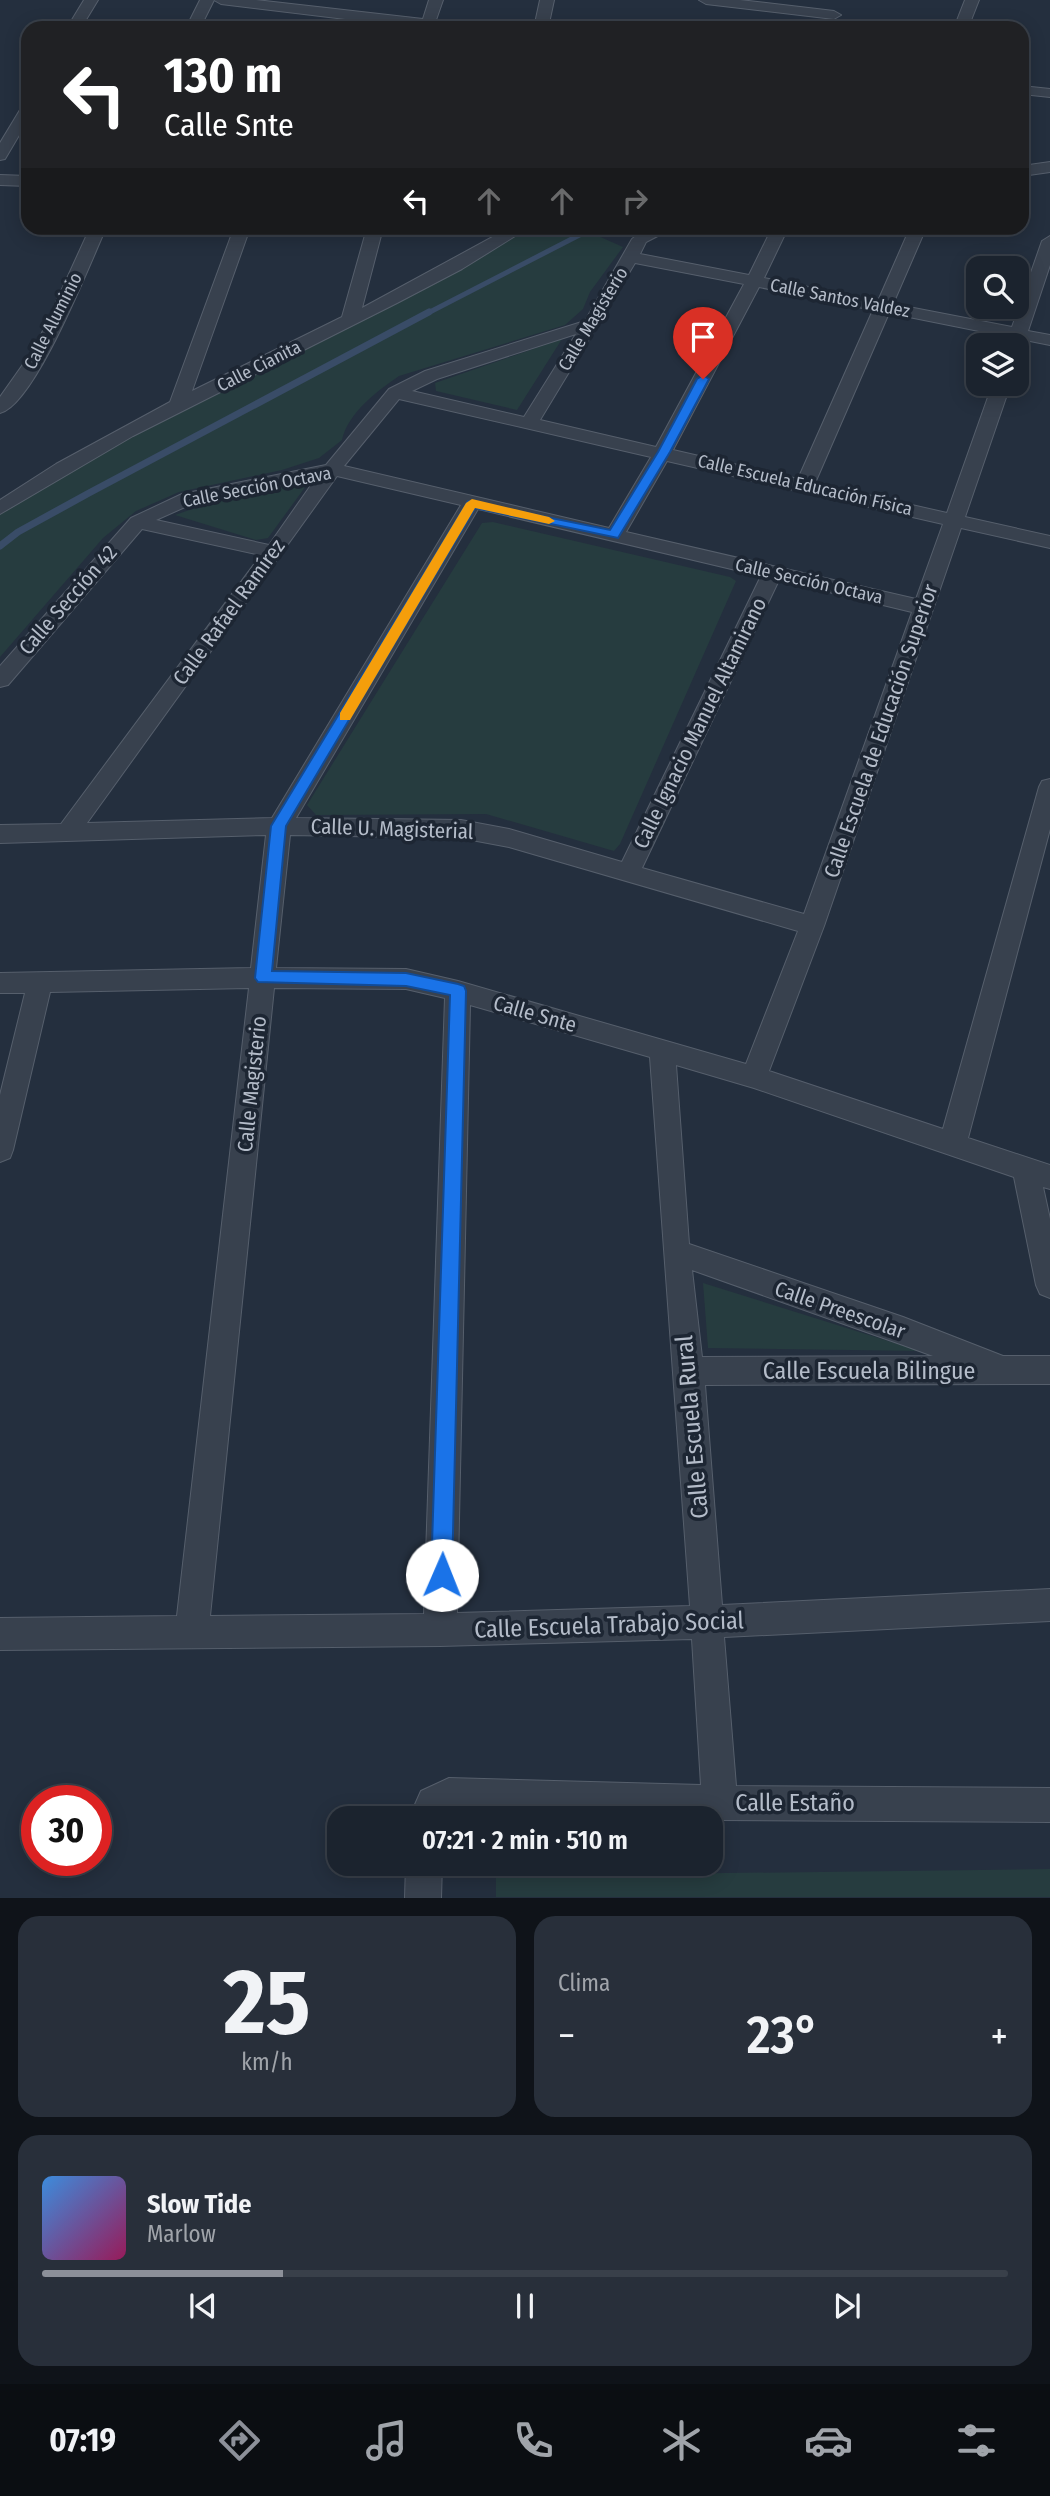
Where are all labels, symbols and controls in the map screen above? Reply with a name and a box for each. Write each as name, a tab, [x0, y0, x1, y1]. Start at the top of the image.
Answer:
text: 130 m	[164, 46, 282, 105]
icon: left	[49, 49, 140, 140]
text: Calle Snte	[164, 106, 294, 144]
icon: left	[397, 182, 435, 220]
icon: ahead	[470, 182, 508, 220]
icon: ahead	[543, 182, 581, 220]
icon: right	[616, 182, 654, 220]
map controls	[966, 256, 1029, 396]
button: search	[966, 256, 1029, 319]
street label: Calle Magisterio	[553, 263, 633, 375]
street label: Calle Aluminio	[19, 269, 87, 373]
street label: Calle Santos Valdez	[768, 274, 912, 322]
pin	[673, 307, 733, 379]
icon: arrive	[684, 318, 722, 356]
button: layers	[966, 333, 1029, 396]
street label: Calle Cianita	[213, 335, 305, 397]
street label: Calle Escuela Educación Física	[696, 450, 915, 520]
street label: Calle Sección Octava	[181, 462, 333, 512]
street label: Calle Rafael Ramírez	[167, 534, 291, 690]
street label: Calle Sección 42	[13, 540, 123, 660]
street label: Calle Sección Octava	[733, 553, 885, 609]
street label: Calle Escuela de Educación Superior	[818, 580, 944, 881]
street label: Calle Ignacio Manuel Altamirano	[628, 593, 772, 853]
street label: Calle U. Magisterial	[310, 813, 474, 845]
street label: Calle Snte	[490, 990, 580, 1038]
street label: Calle Magisterio	[232, 1015, 272, 1153]
street label: Calle Preescolar	[771, 1275, 909, 1345]
street label: Calle Escuela Rural	[670, 1334, 714, 1520]
street label: Calle Escuela Bilingue	[763, 1357, 975, 1385]
position arrow	[405, 1538, 479, 1612]
street label: Calle Escuela Trabajo Social	[474, 1606, 744, 1644]
speed limit sign: 30	[21, 1785, 112, 1876]
street label: Calle Estaño	[735, 1789, 855, 1817]
text: 07:21 · 2 min · 510 m	[422, 1825, 628, 1856]
text: 25	[224, 1948, 310, 2057]
text: Clima	[558, 1969, 610, 1997]
text: 23°	[747, 2004, 819, 2067]
text: −	[558, 2013, 575, 2059]
text: +	[991, 2013, 1008, 2059]
text: km/h	[241, 2048, 293, 2076]
text: Slow Tide	[147, 2189, 251, 2220]
text: Marlow	[147, 2220, 216, 2248]
icon: previous	[184, 2287, 222, 2325]
icon: pause	[506, 2287, 544, 2325]
icon: next	[828, 2287, 866, 2325]
icon: directions	[215, 2416, 264, 2465]
icon: music	[362, 2416, 411, 2465]
icon: phone	[509, 2416, 558, 2465]
icon: climate	[657, 2416, 706, 2465]
icon: car	[804, 2416, 853, 2465]
icon: filters	[952, 2416, 1001, 2465]
text: 07:19	[49, 2421, 116, 2459]

